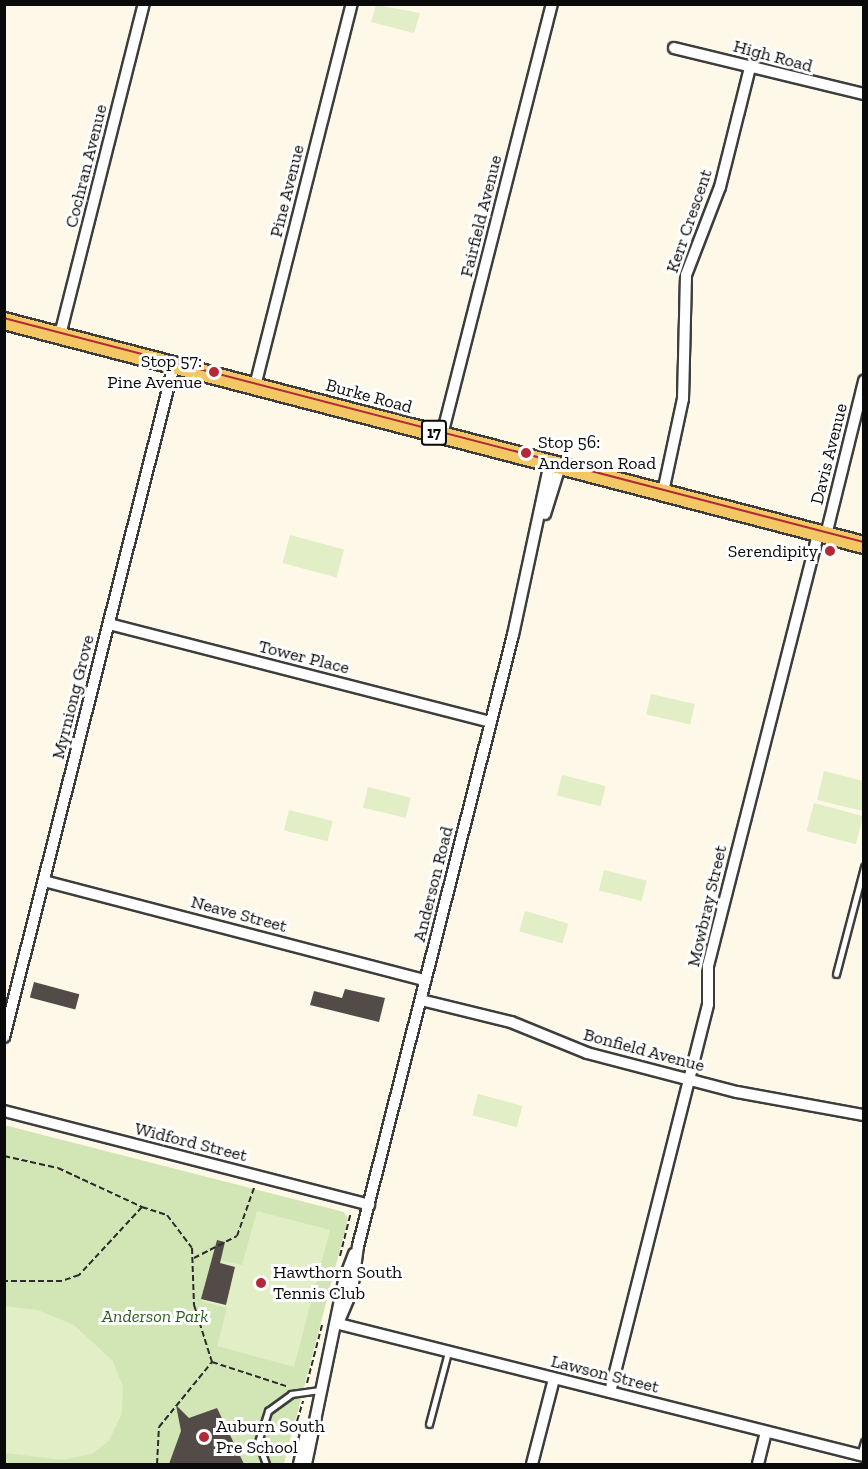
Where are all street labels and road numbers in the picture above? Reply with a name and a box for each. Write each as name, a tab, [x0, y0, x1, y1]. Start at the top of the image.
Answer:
street label: High Road	[731, 35, 815, 77]
street label: Cochran Avenue	[60, 102, 112, 230]
street label: Pine Avenue	[265, 142, 309, 240]
street label: Fairfield Avenue	[455, 152, 507, 280]
street label: Kerr Crescent	[661, 166, 717, 276]
street label: Burke Road	[323, 374, 415, 418]
street label: Davis Avenue	[806, 401, 852, 507]
road number: 17	[420, 420, 448, 446]
street label: Myrniong Grove	[47, 633, 99, 761]
street label: Tower Place	[256, 635, 352, 679]
street label: Anderson Road	[408, 824, 458, 944]
street label: Mowbray Street	[682, 843, 732, 969]
street label: Neave Street	[189, 891, 289, 937]
street label: Bonfield Avenue	[581, 1023, 707, 1077]
street label: Widford Street	[132, 1118, 250, 1166]
street label: Lawson Street	[549, 1350, 661, 1398]

